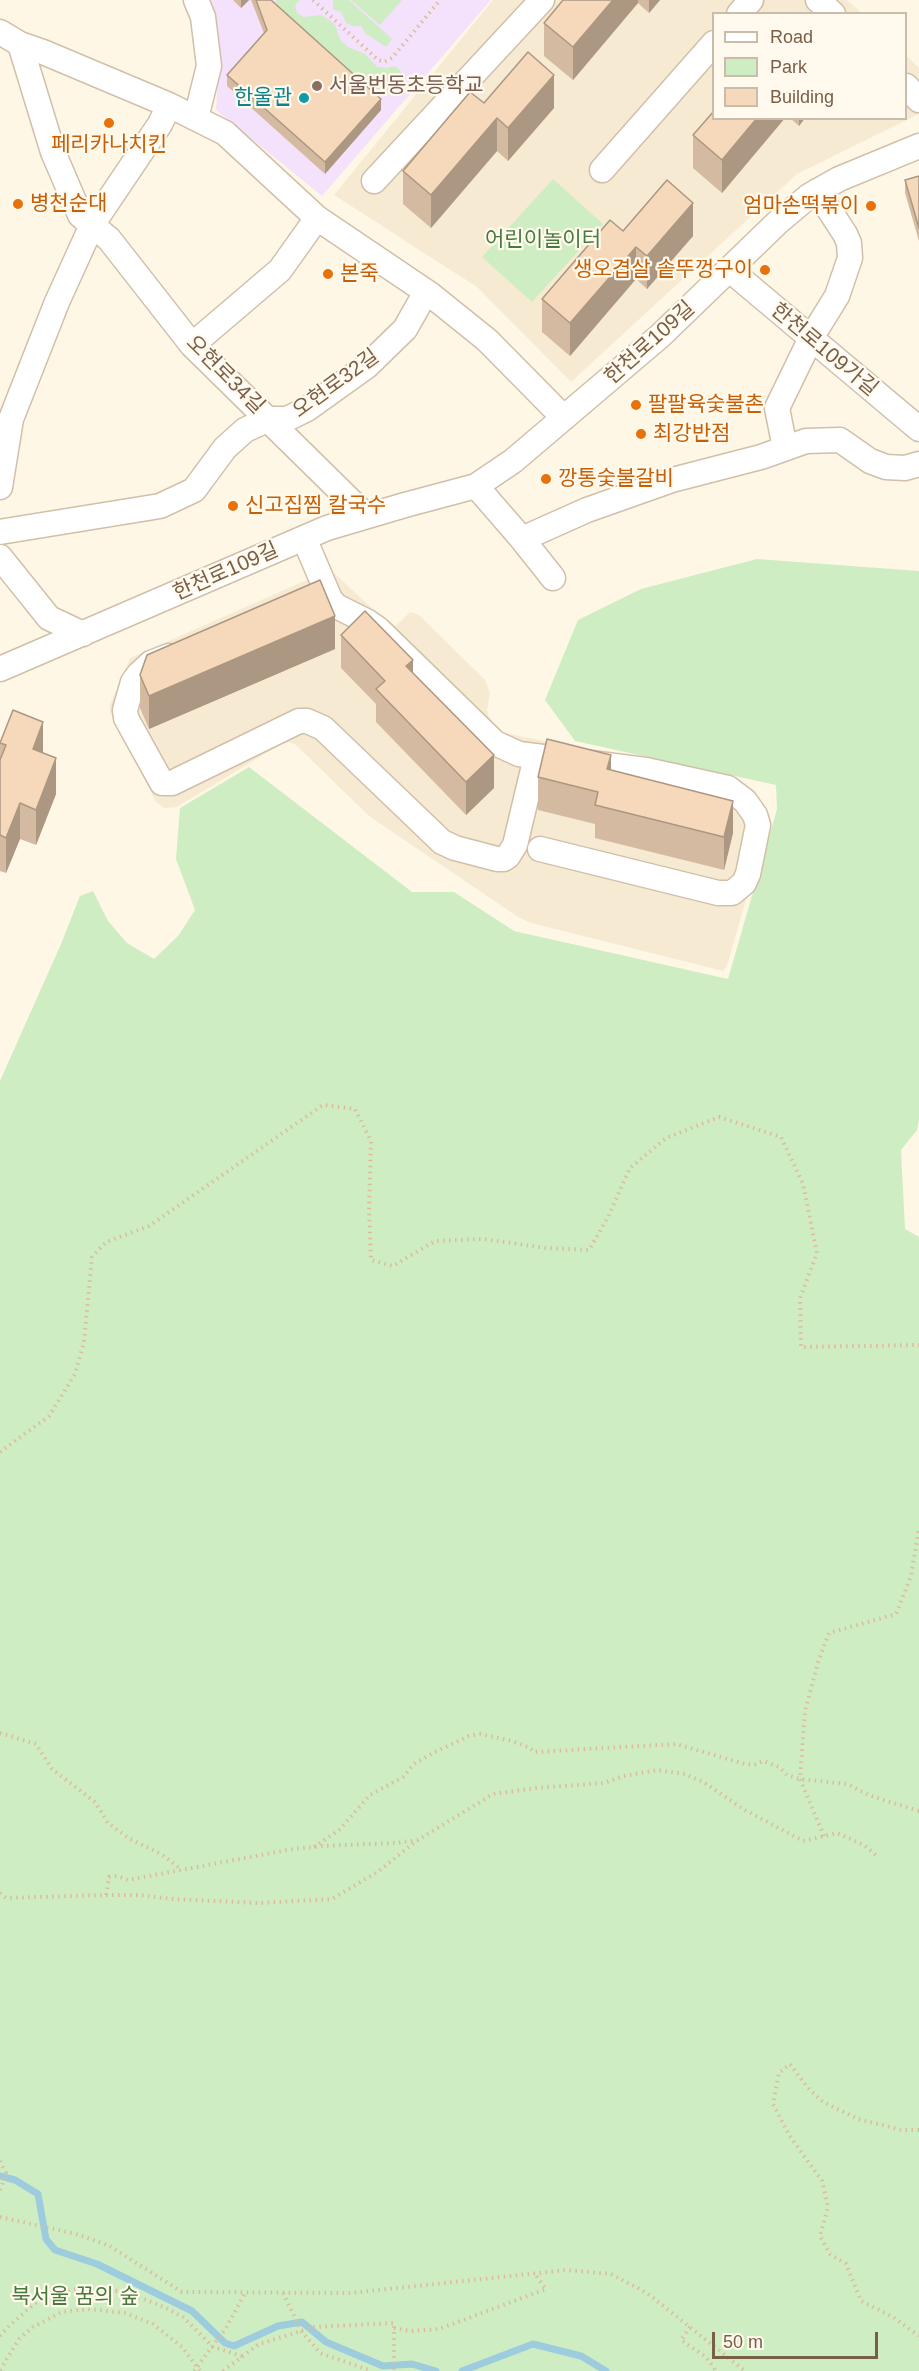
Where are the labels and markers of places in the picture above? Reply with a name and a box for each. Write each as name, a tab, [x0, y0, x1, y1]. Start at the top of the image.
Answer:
place label: 서울번동초등학교	[329, 73, 484, 99]
marker: 서울번동초등학교	[310, 79, 324, 93]
place label: 한울관	[234, 85, 292, 111]
marker: 한울관	[297, 91, 311, 105]
marker: 페리카나치킨	[102, 116, 116, 130]
place label: 페리카나치킨	[51, 132, 167, 158]
place label: 병천순대	[30, 191, 107, 217]
place label: 엄마손떡볶이	[743, 193, 859, 219]
marker: 병천순대	[11, 197, 25, 211]
marker: 엄마손떡볶이	[864, 199, 878, 213]
place label: 생오겹살 솥뚜껑구이	[573, 257, 753, 283]
place label: 본죽	[340, 261, 379, 287]
marker: 생오겹살 솥뚜껑구이	[758, 263, 772, 277]
marker: 본죽	[321, 267, 335, 281]
place label: 팔팔육숯불촌	[648, 392, 764, 418]
marker: 팔팔육숯불촌	[629, 398, 643, 412]
place label: 최강반점	[653, 421, 730, 447]
marker: 최강반점	[634, 427, 648, 441]
place label: 깡통숯불갈비	[558, 466, 674, 492]
marker: 깡통숯불갈비	[539, 472, 553, 486]
place label: 신고집찜 칼국수	[245, 493, 386, 519]
marker: 신고집찜 칼국수	[226, 499, 240, 513]

